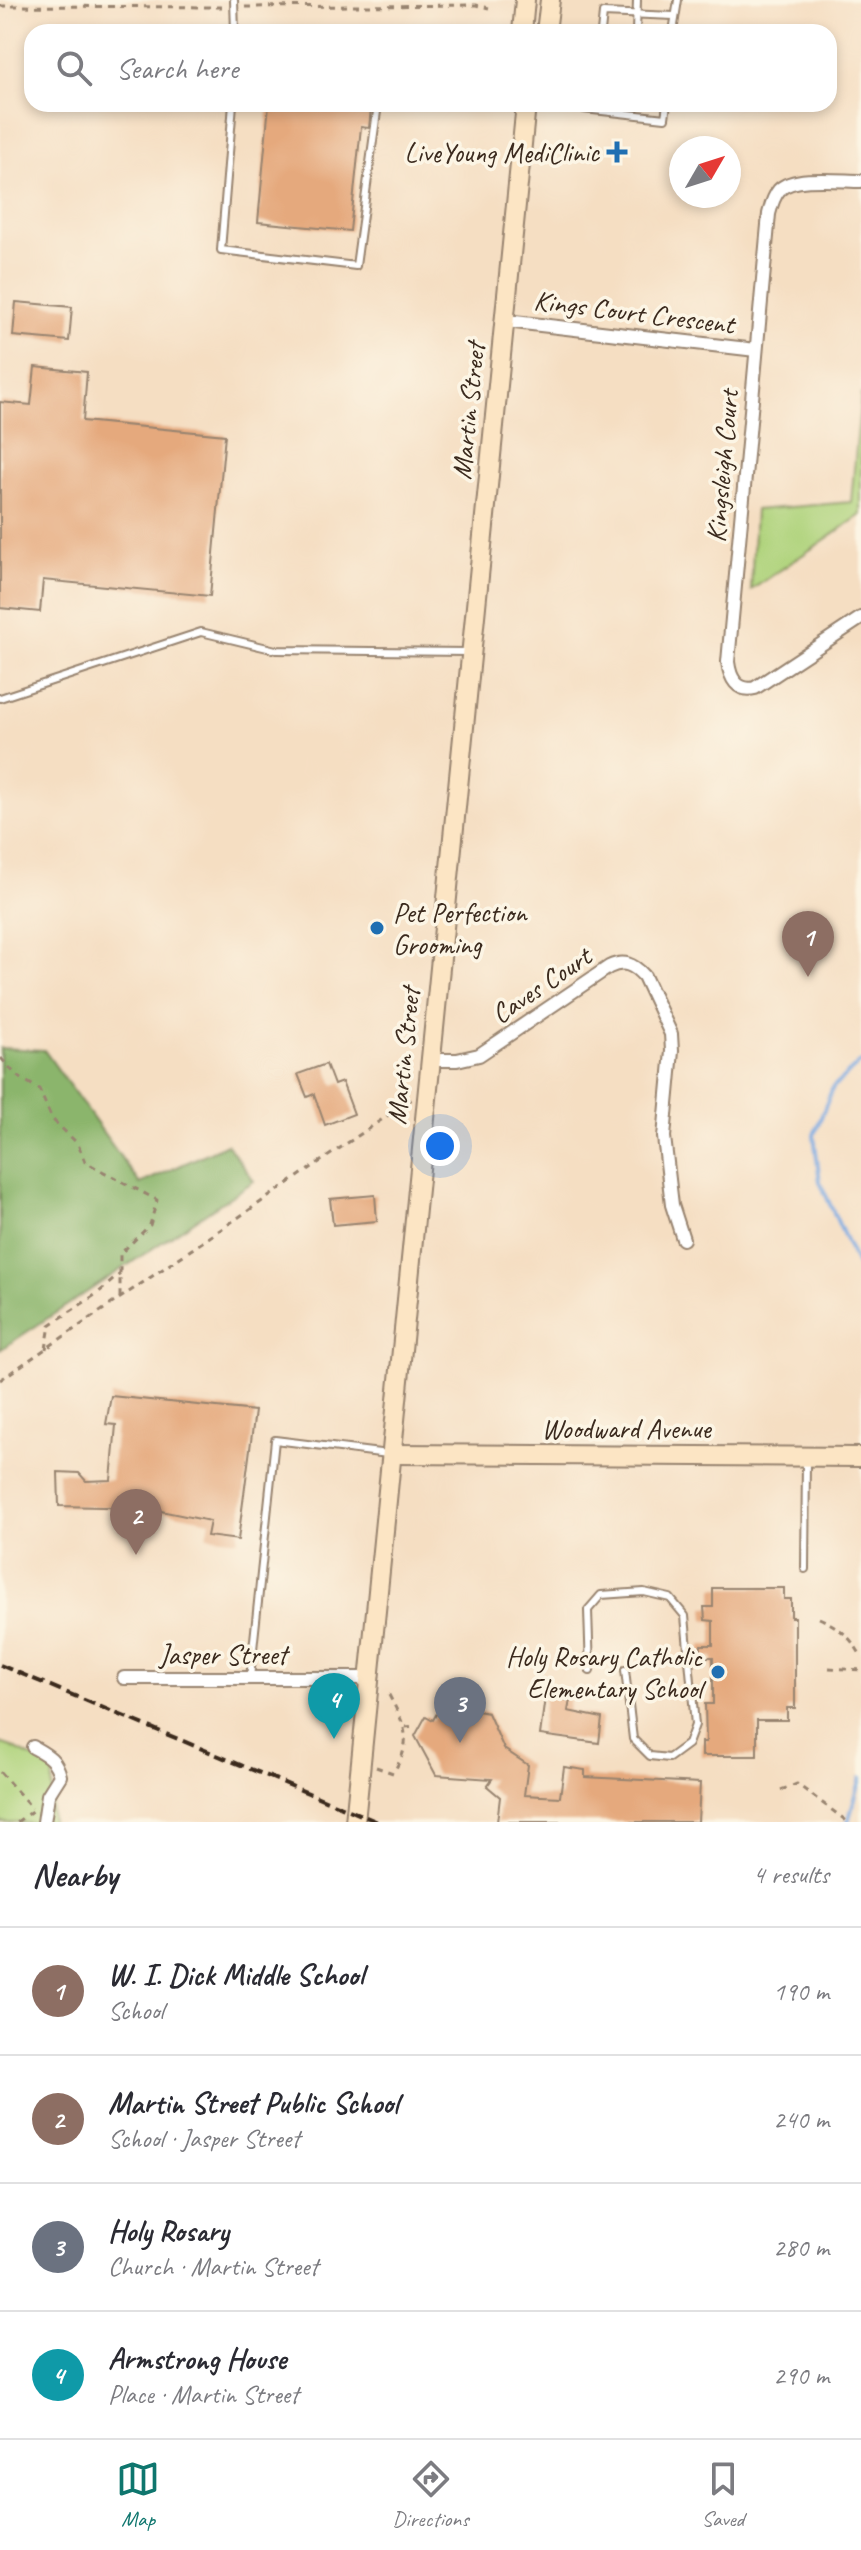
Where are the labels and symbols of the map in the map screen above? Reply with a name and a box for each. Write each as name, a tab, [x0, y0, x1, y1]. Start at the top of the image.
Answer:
place label: LiveYoung MediClinic	[404, 135, 601, 170]
north arrow	[669, 136, 741, 208]
marker: LiveYoung MediClinic	[606, 141, 628, 163]
street label: Kings Court Crescent	[532, 282, 739, 342]
street label: Martin Street	[443, 337, 493, 481]
street label: Kingsleigh Court	[698, 386, 746, 544]
place label: Pet Perfection Grooming	[393, 895, 528, 962]
pin: 1	[782, 911, 834, 977]
marker: Pet Perfection Grooming	[368, 919, 386, 937]
street label: Caves Court	[485, 937, 600, 1031]
street label: Martin Street	[378, 982, 428, 1126]
your location	[420, 1126, 460, 1166]
street label: Woodward Avenue	[541, 1411, 713, 1446]
pin: 2	[110, 1489, 162, 1555]
street label: Jasper Street	[157, 1637, 291, 1672]
place label: Holy Rosary Catholic Elementary School	[506, 1639, 707, 1706]
marker: Holy Rosary Catholic Elementary School	[709, 1663, 727, 1681]
pin: 4	[308, 1673, 360, 1739]
pin: 3	[434, 1677, 486, 1743]

